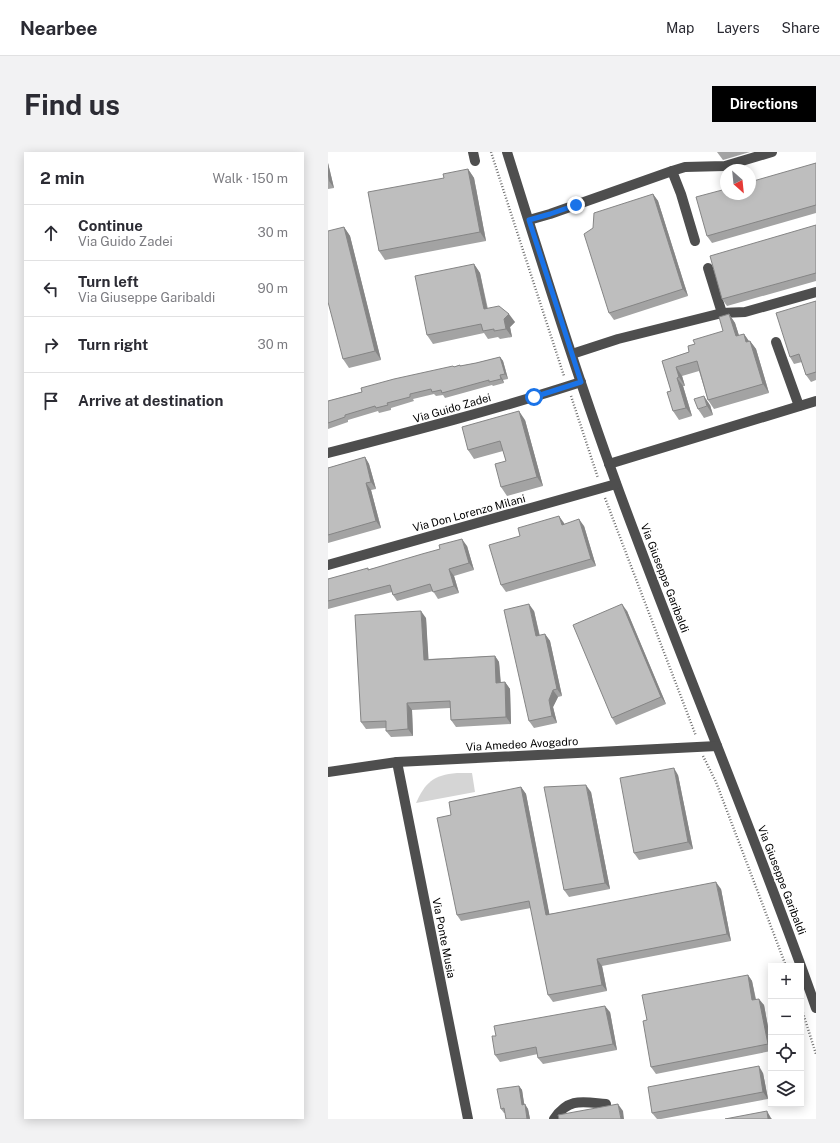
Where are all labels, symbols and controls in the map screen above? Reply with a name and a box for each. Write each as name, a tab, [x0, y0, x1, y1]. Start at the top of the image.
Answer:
text: Nearbee	[20, 17, 98, 39]
text: Map	[666, 20, 694, 36]
text: Layers	[716, 20, 760, 36]
text: Share	[782, 20, 820, 36]
button: Directions	[712, 86, 816, 122]
text: Find us	[24, 88, 120, 121]
north arrow	[720, 164, 756, 200]
text: 2 min	[40, 168, 85, 188]
text: Walk · 150 m	[213, 171, 288, 186]
route end	[567, 196, 585, 214]
text: Continue	[78, 217, 143, 234]
icon: ahead	[40, 222, 62, 244]
text: 30 m	[258, 225, 288, 240]
text: Via Guido Zadei	[78, 234, 173, 249]
text: Turn left	[78, 273, 139, 290]
icon: left	[40, 278, 62, 300]
text: 90 m	[258, 281, 288, 296]
text: Via Giuseppe Garibaldi	[78, 290, 215, 305]
icon: right	[40, 334, 62, 356]
text: Turn right	[78, 336, 148, 353]
text: 30 m	[258, 337, 288, 352]
route start	[525, 388, 543, 406]
icon: arrive	[40, 390, 62, 412]
street label: Via Guido Zadei	[412, 391, 492, 425]
text: Arrive at destination	[78, 392, 223, 409]
street label: Via Don Lorenzo Milani	[411, 492, 527, 534]
street label: Via Giuseppe Garibaldi	[639, 522, 691, 634]
street label: Via Amedeo Avogadro	[465, 735, 579, 753]
street label: Via Giuseppe Garibaldi	[756, 824, 808, 936]
street label: Via Ponte Musia	[430, 897, 458, 979]
map controls	[768, 963, 804, 1107]
button: +	[768, 963, 804, 999]
button: −	[768, 999, 804, 1035]
button: locate	[768, 1035, 804, 1071]
button: layers	[768, 1071, 804, 1107]

